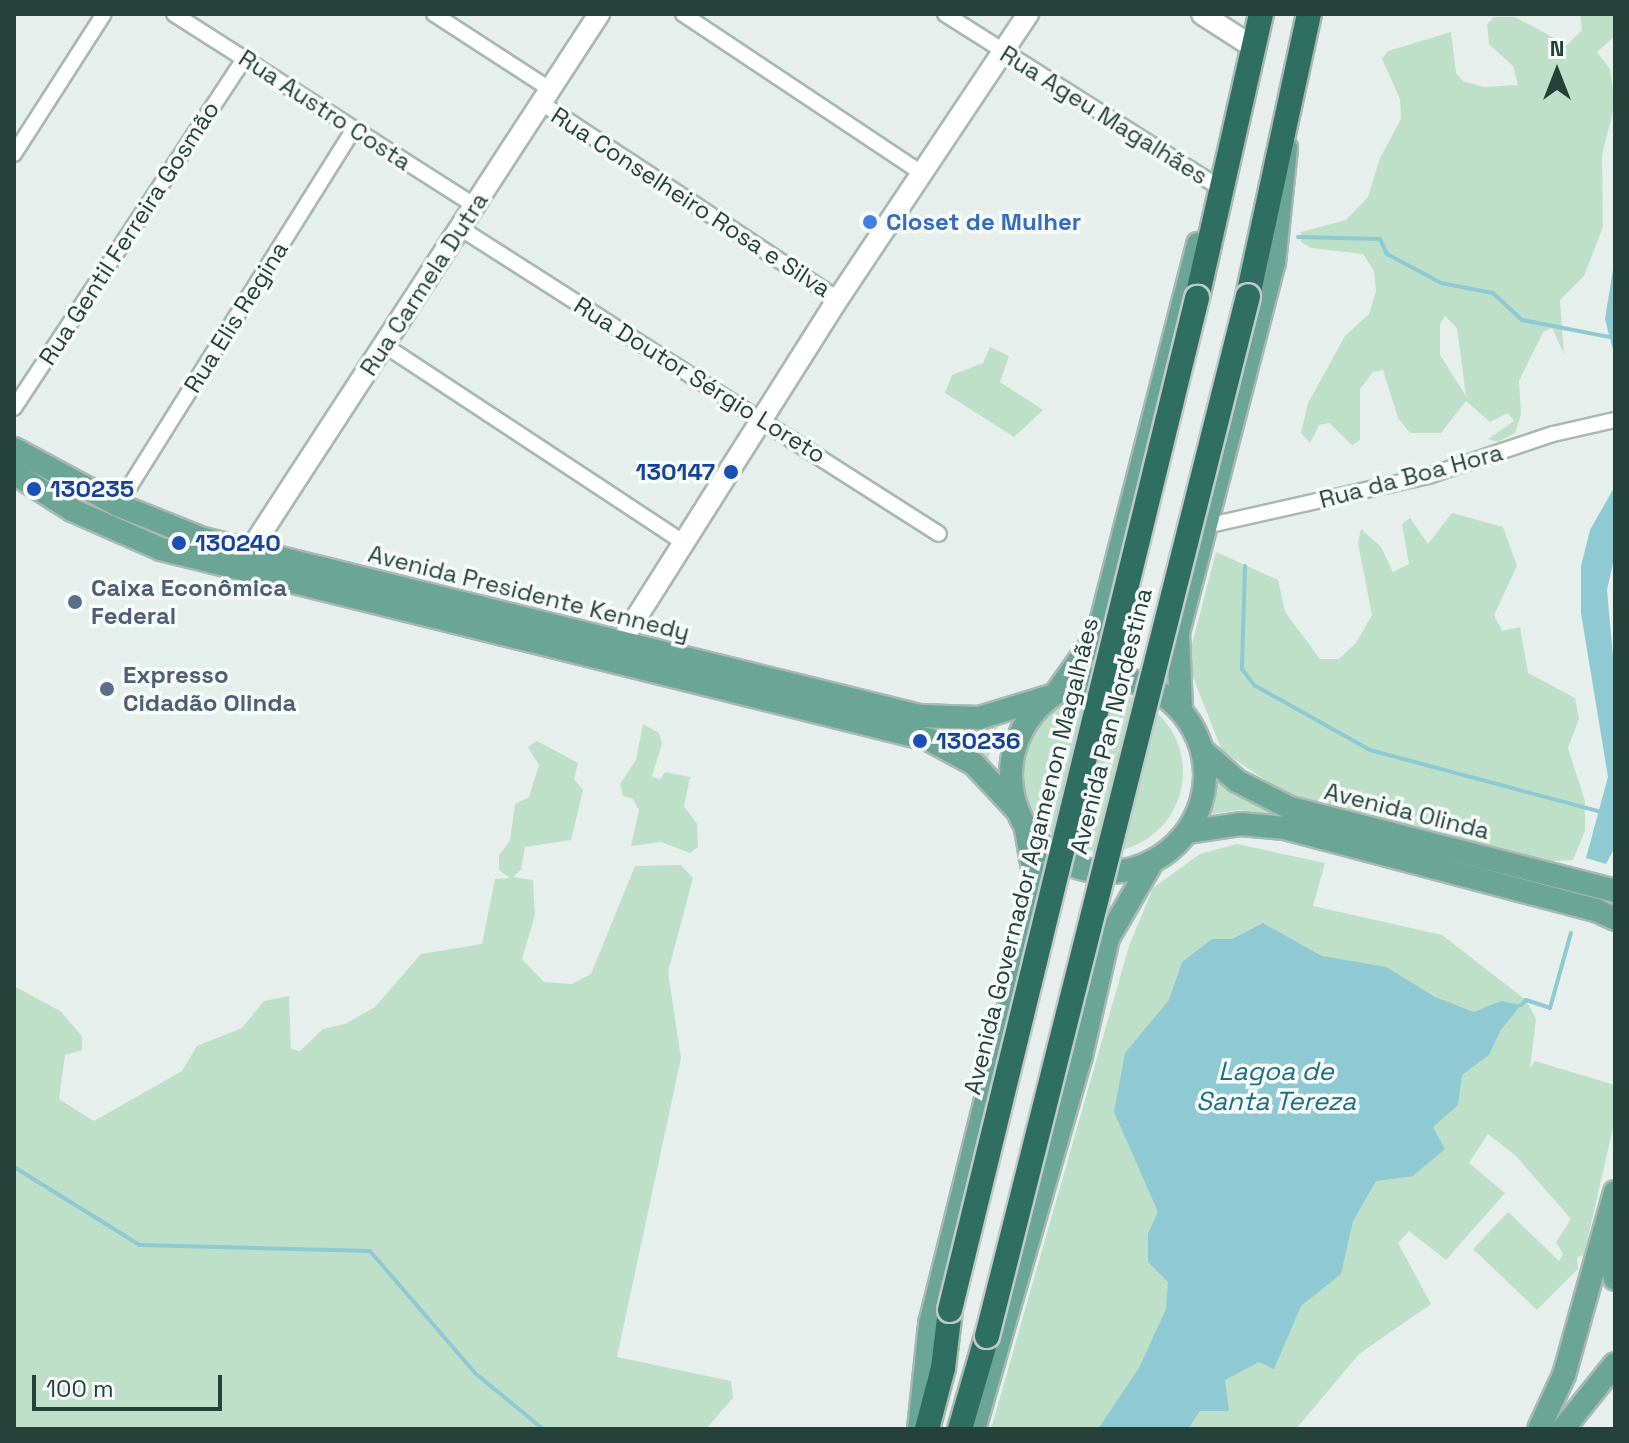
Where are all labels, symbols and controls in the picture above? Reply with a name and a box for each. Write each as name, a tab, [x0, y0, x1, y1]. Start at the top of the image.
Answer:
north arrow	[1517, 32, 1597, 112]
text: N	[1550, 34, 1564, 62]
street label: Rua Ageu Magalhães	[995, 39, 1213, 191]
street label: Rua Austro Costa	[233, 43, 417, 177]
street label: Rua Gentil Ferreira Gosmão	[33, 96, 225, 370]
street label: Rua Conselheiro Rosa e Silva	[546, 101, 836, 303]
street label: Rua Carmela Dutra	[354, 187, 494, 381]
place label: Closet de Mulher	[886, 208, 1081, 236]
marker: Closet de Mulher	[861, 213, 879, 231]
street label: Rua Elis Regina	[178, 236, 294, 398]
street label: Rua Doutor Sérgio Loreto	[569, 291, 831, 469]
street label: Rua da Boa Hora	[1316, 438, 1506, 514]
place label: 130147	[636, 458, 715, 486]
marker: 130147	[722, 463, 740, 481]
place label: 130235	[50, 475, 134, 503]
marker: 130235	[25, 480, 43, 498]
place label: 130240	[195, 529, 281, 557]
marker: 130240	[170, 534, 188, 552]
street label: Avenida Presidente Kennedy	[365, 539, 693, 647]
place label: Caixa Econômica Federal	[91, 574, 287, 630]
street label: Avenida Pan Nordestina	[1064, 585, 1158, 857]
marker: Caixa Econômica Federal	[66, 593, 84, 611]
street label: Avenida Governador Agamenon Magalhães	[958, 614, 1104, 1098]
place label: Expresso Cidadão Olinda	[123, 661, 296, 717]
marker: Expresso Cidadão Olinda	[98, 680, 116, 698]
place label: 130236	[936, 727, 1021, 755]
marker: 130236	[911, 732, 929, 750]
street label: Avenida Olinda	[1321, 777, 1493, 845]
water label: Lagoa de Santa Tereza	[1196, 1056, 1356, 1118]
scale bar	[36, 1359, 226, 1409]
text: 100 m	[46, 1373, 114, 1404]

